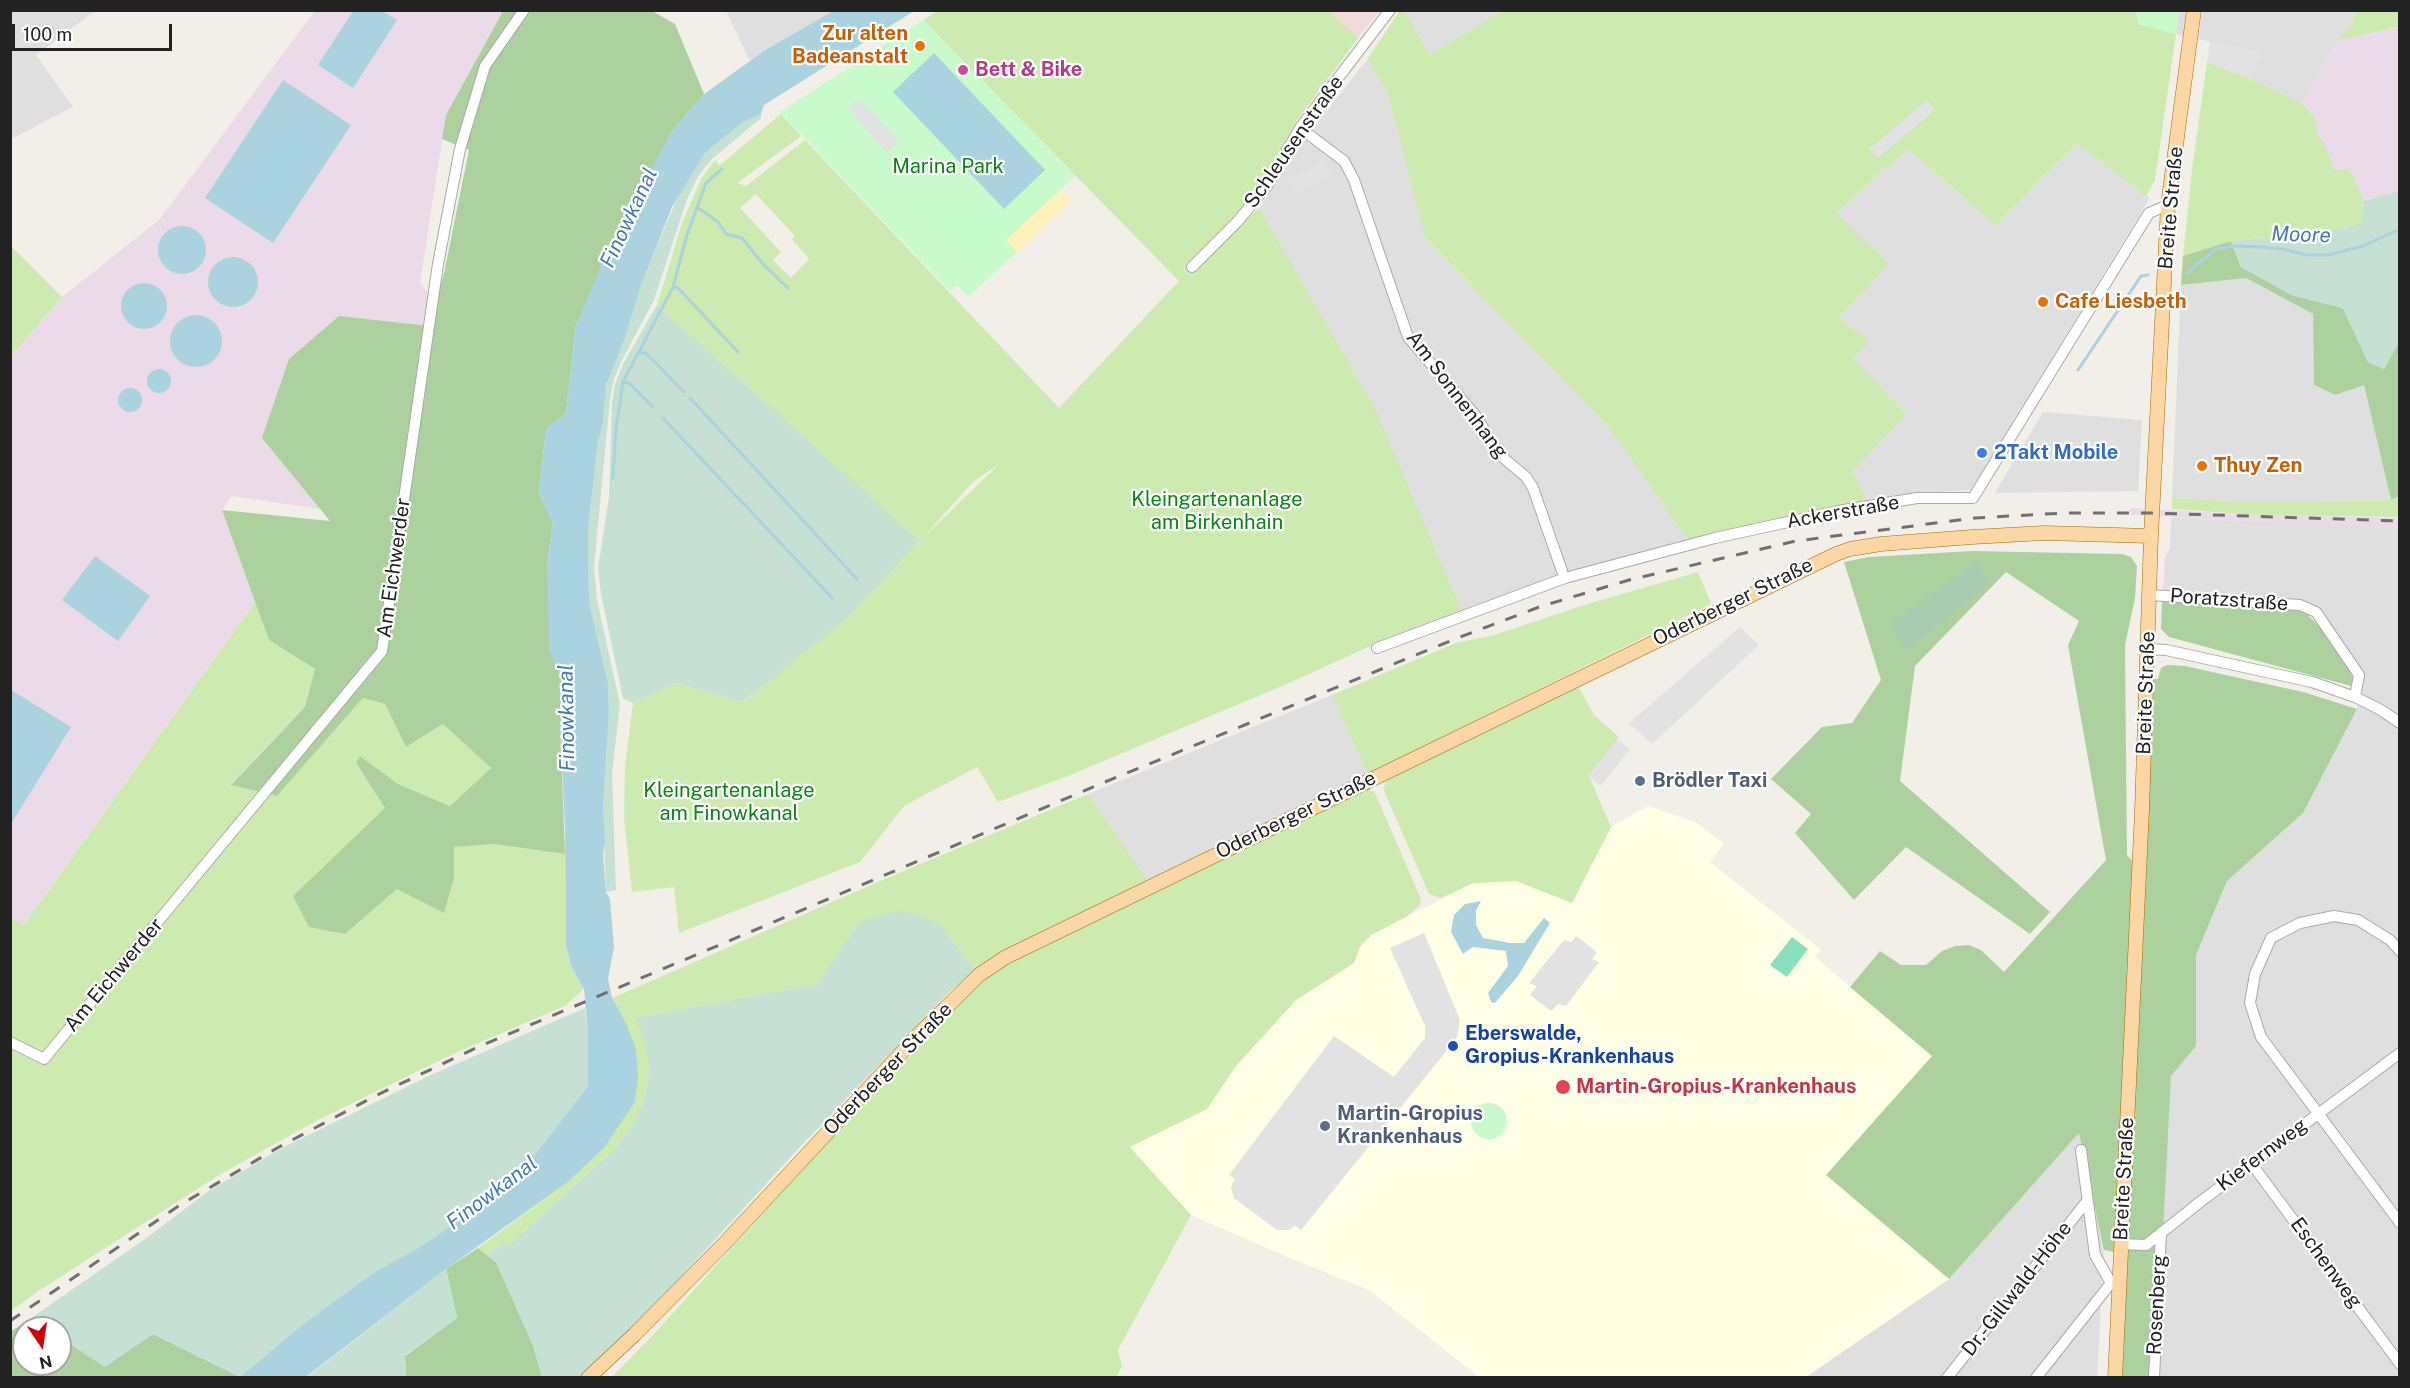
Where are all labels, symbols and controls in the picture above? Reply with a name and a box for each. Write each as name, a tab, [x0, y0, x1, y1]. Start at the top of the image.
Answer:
scale bar	[15, 12, 176, 50]
place label: Zur alten Badeanstalt	[792, 22, 908, 69]
text: 100 m	[23, 24, 72, 45]
marker: Zur alten Badeanstalt	[913, 39, 927, 53]
place label: Bett & Bike	[975, 58, 1082, 82]
marker: Bett & Bike	[956, 63, 970, 77]
street label: Schleusenstraße	[1239, 71, 1349, 213]
street label: Breite Straße	[2154, 145, 2188, 271]
park label: Marina Park	[892, 155, 1004, 179]
water label: Finowkanal	[595, 164, 663, 272]
water label: Moore	[2271, 221, 2331, 249]
place label: Cafe Liesbeth	[2055, 290, 2187, 314]
marker: Cafe Liesbeth	[2036, 295, 2050, 309]
street label: Am Sonnenhang	[1401, 326, 1513, 464]
place label: 2Takt Mobile	[1994, 441, 2118, 465]
marker: 2Takt Mobile	[1975, 446, 1989, 460]
place label: Thuy Zen	[2214, 454, 2302, 478]
marker: Thuy Zen	[2195, 459, 2209, 473]
park label: Kleingartenanlage am Birkenhain	[1131, 488, 1303, 535]
street label: Ackerstraße	[1785, 490, 1901, 534]
street label: Am Eichwerder	[372, 497, 416, 639]
street label: Oderberger Straße	[1649, 553, 1817, 651]
street label: Poratzstraße	[2169, 584, 2289, 616]
street label: Breite Straße	[2132, 631, 2160, 755]
water label: Finowkanal	[553, 664, 581, 772]
street label: Oderberger Straße	[1212, 766, 1380, 864]
place label: Brödler Taxi	[1652, 769, 1767, 793]
marker: Brödler Taxi	[1633, 774, 1647, 788]
park label: Kleingartenanlage am Finowkanal	[643, 779, 815, 826]
street label: Am Eichwerder	[60, 913, 168, 1037]
street label: Oderberger Straße	[819, 998, 957, 1140]
place label: Eberswalde, Gropius-Krankenhaus	[1465, 1022, 1674, 1069]
marker: Eberswalde, Gropius-Krankenhaus	[1446, 1039, 1460, 1053]
place label: Martin-Gropius-Krankenhaus	[1576, 1075, 1856, 1099]
marker: Martin-Gropius-Krankenhaus	[1554, 1078, 1572, 1096]
place label: Martin-Gropius Krankenhaus	[1337, 1102, 1483, 1149]
street label: Kiefernweg	[2212, 1113, 2312, 1197]
street label: Breite Straße	[2109, 1117, 2139, 1241]
marker: Martin-Gropius Krankenhaus	[1318, 1119, 1332, 1133]
water label: Finowkanal	[442, 1151, 542, 1235]
street label: Eschenweg	[2285, 1213, 2367, 1313]
street label: Dr.-Gillwald-Höhe	[1957, 1217, 2077, 1361]
street label: Rosenberg	[2142, 1254, 2172, 1356]
north arrow	[12, 1316, 72, 1376]
text: N	[37, 1351, 54, 1373]

